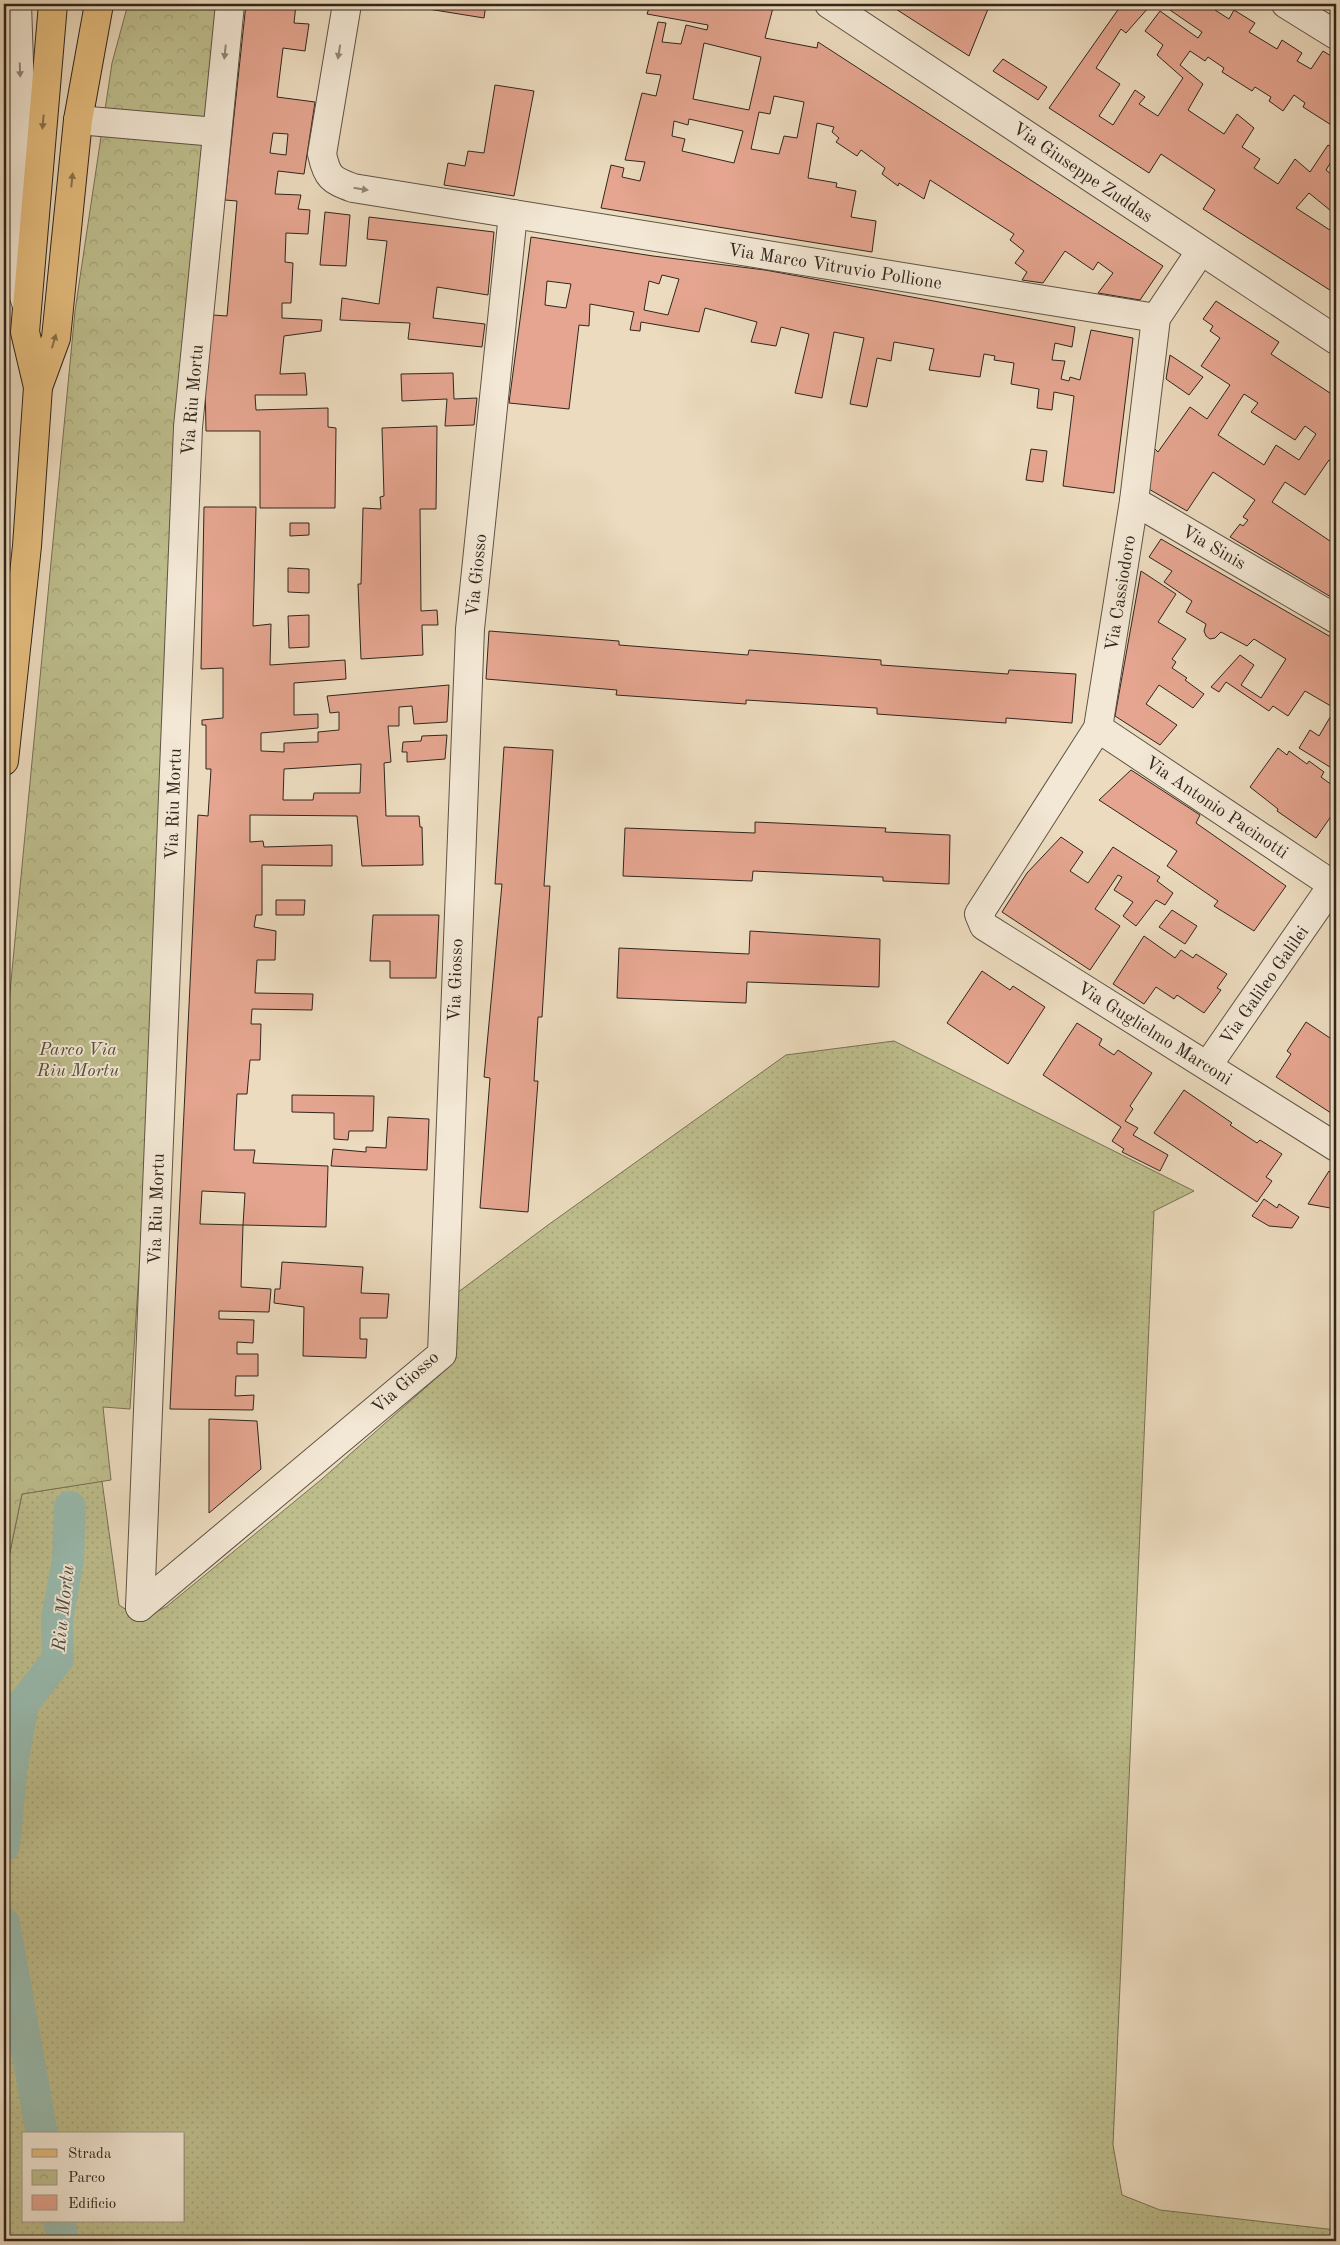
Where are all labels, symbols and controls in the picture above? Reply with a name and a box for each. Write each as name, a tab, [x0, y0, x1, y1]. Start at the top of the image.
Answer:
one-way arrow	[334, 44, 342, 60]
one-way arrow	[221, 45, 229, 61]
one-way arrow	[16, 62, 24, 78]
one-way arrow	[38, 114, 46, 130]
street label: Via Giuseppe Zuddas	[1009, 119, 1156, 226]
one-way arrow	[68, 171, 76, 187]
one-way arrow	[354, 185, 370, 193]
street label: Via Marco Vitruvio Pollione	[727, 241, 943, 293]
one-way arrow	[51, 333, 59, 348]
street label: Via Riu Mortu	[179, 343, 207, 456]
street label: Via Sinis	[1179, 522, 1249, 573]
street label: Via Giosso	[464, 533, 490, 617]
street label: Via Cassiodoro	[1103, 534, 1139, 652]
street label: Via Riu Mortu	[163, 748, 185, 860]
street label: Via Antonio Pacinotti	[1142, 753, 1291, 862]
street label: Via Galileo Galilei	[1217, 923, 1312, 1048]
street label: Via Giosso	[446, 938, 466, 1022]
street label: Via Guglielmo Marconi	[1074, 979, 1235, 1089]
park label: Parco Via Riu Mortu	[36, 1041, 119, 1080]
street label: Via Riu Mortu	[146, 1153, 168, 1265]
street label: Via Giosso	[369, 1348, 443, 1417]
water label: Riu Mortu	[50, 1564, 78, 1654]
legend	[22, 2132, 185, 2222]
text: Strada	[68, 2147, 112, 2162]
text: Parco	[68, 2171, 105, 2186]
text: Edificio	[68, 2197, 116, 2212]

